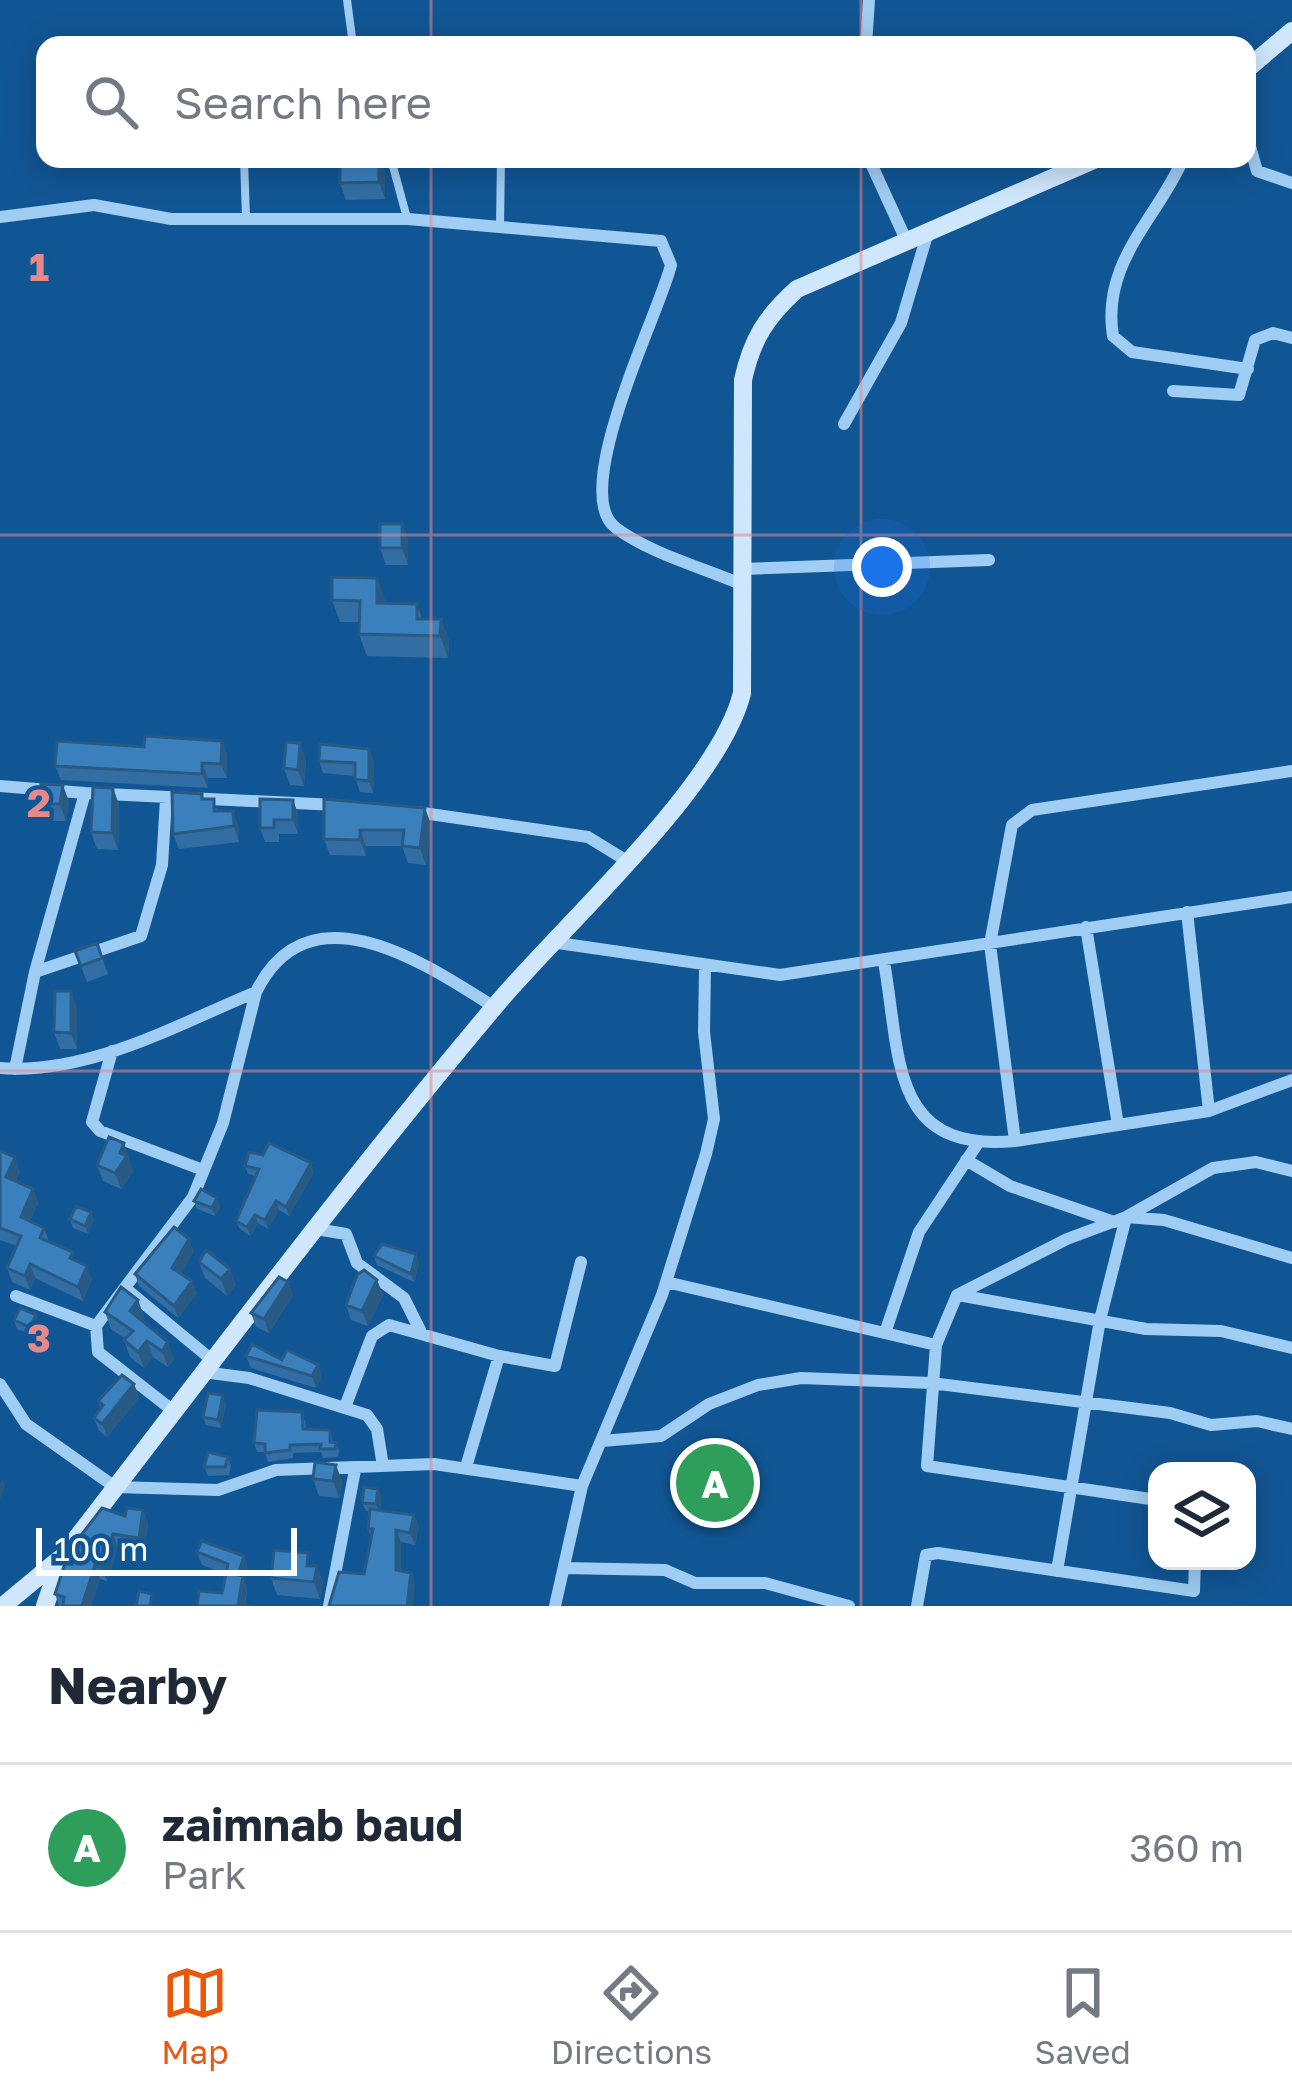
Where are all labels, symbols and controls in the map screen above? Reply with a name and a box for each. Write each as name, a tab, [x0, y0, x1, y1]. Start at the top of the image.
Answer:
search box	[36, 36, 1256, 168]
icon: search	[78, 69, 144, 135]
text: Search here	[174, 75, 432, 129]
text: 1	[29, 243, 49, 290]
your location	[852, 537, 912, 597]
text: 2	[27, 779, 51, 826]
text: 3	[27, 1314, 51, 1361]
pin: A	[676, 1438, 754, 1528]
map controls	[1148, 1462, 1256, 1570]
button: layers	[1148, 1462, 1256, 1570]
scale bar	[36, 1522, 297, 1575]
text: 100 m	[54, 1529, 148, 1568]
text: Nearby	[48, 1654, 227, 1715]
text: zaimnab baud	[162, 1797, 463, 1851]
text: A	[73, 1824, 101, 1871]
text: 360 m	[1129, 1824, 1244, 1871]
text: Park	[162, 1851, 246, 1898]
tab: Map	[161, 1960, 229, 2071]
tab: Directions	[551, 1960, 712, 2071]
tab: Saved	[1034, 1960, 1131, 2071]

